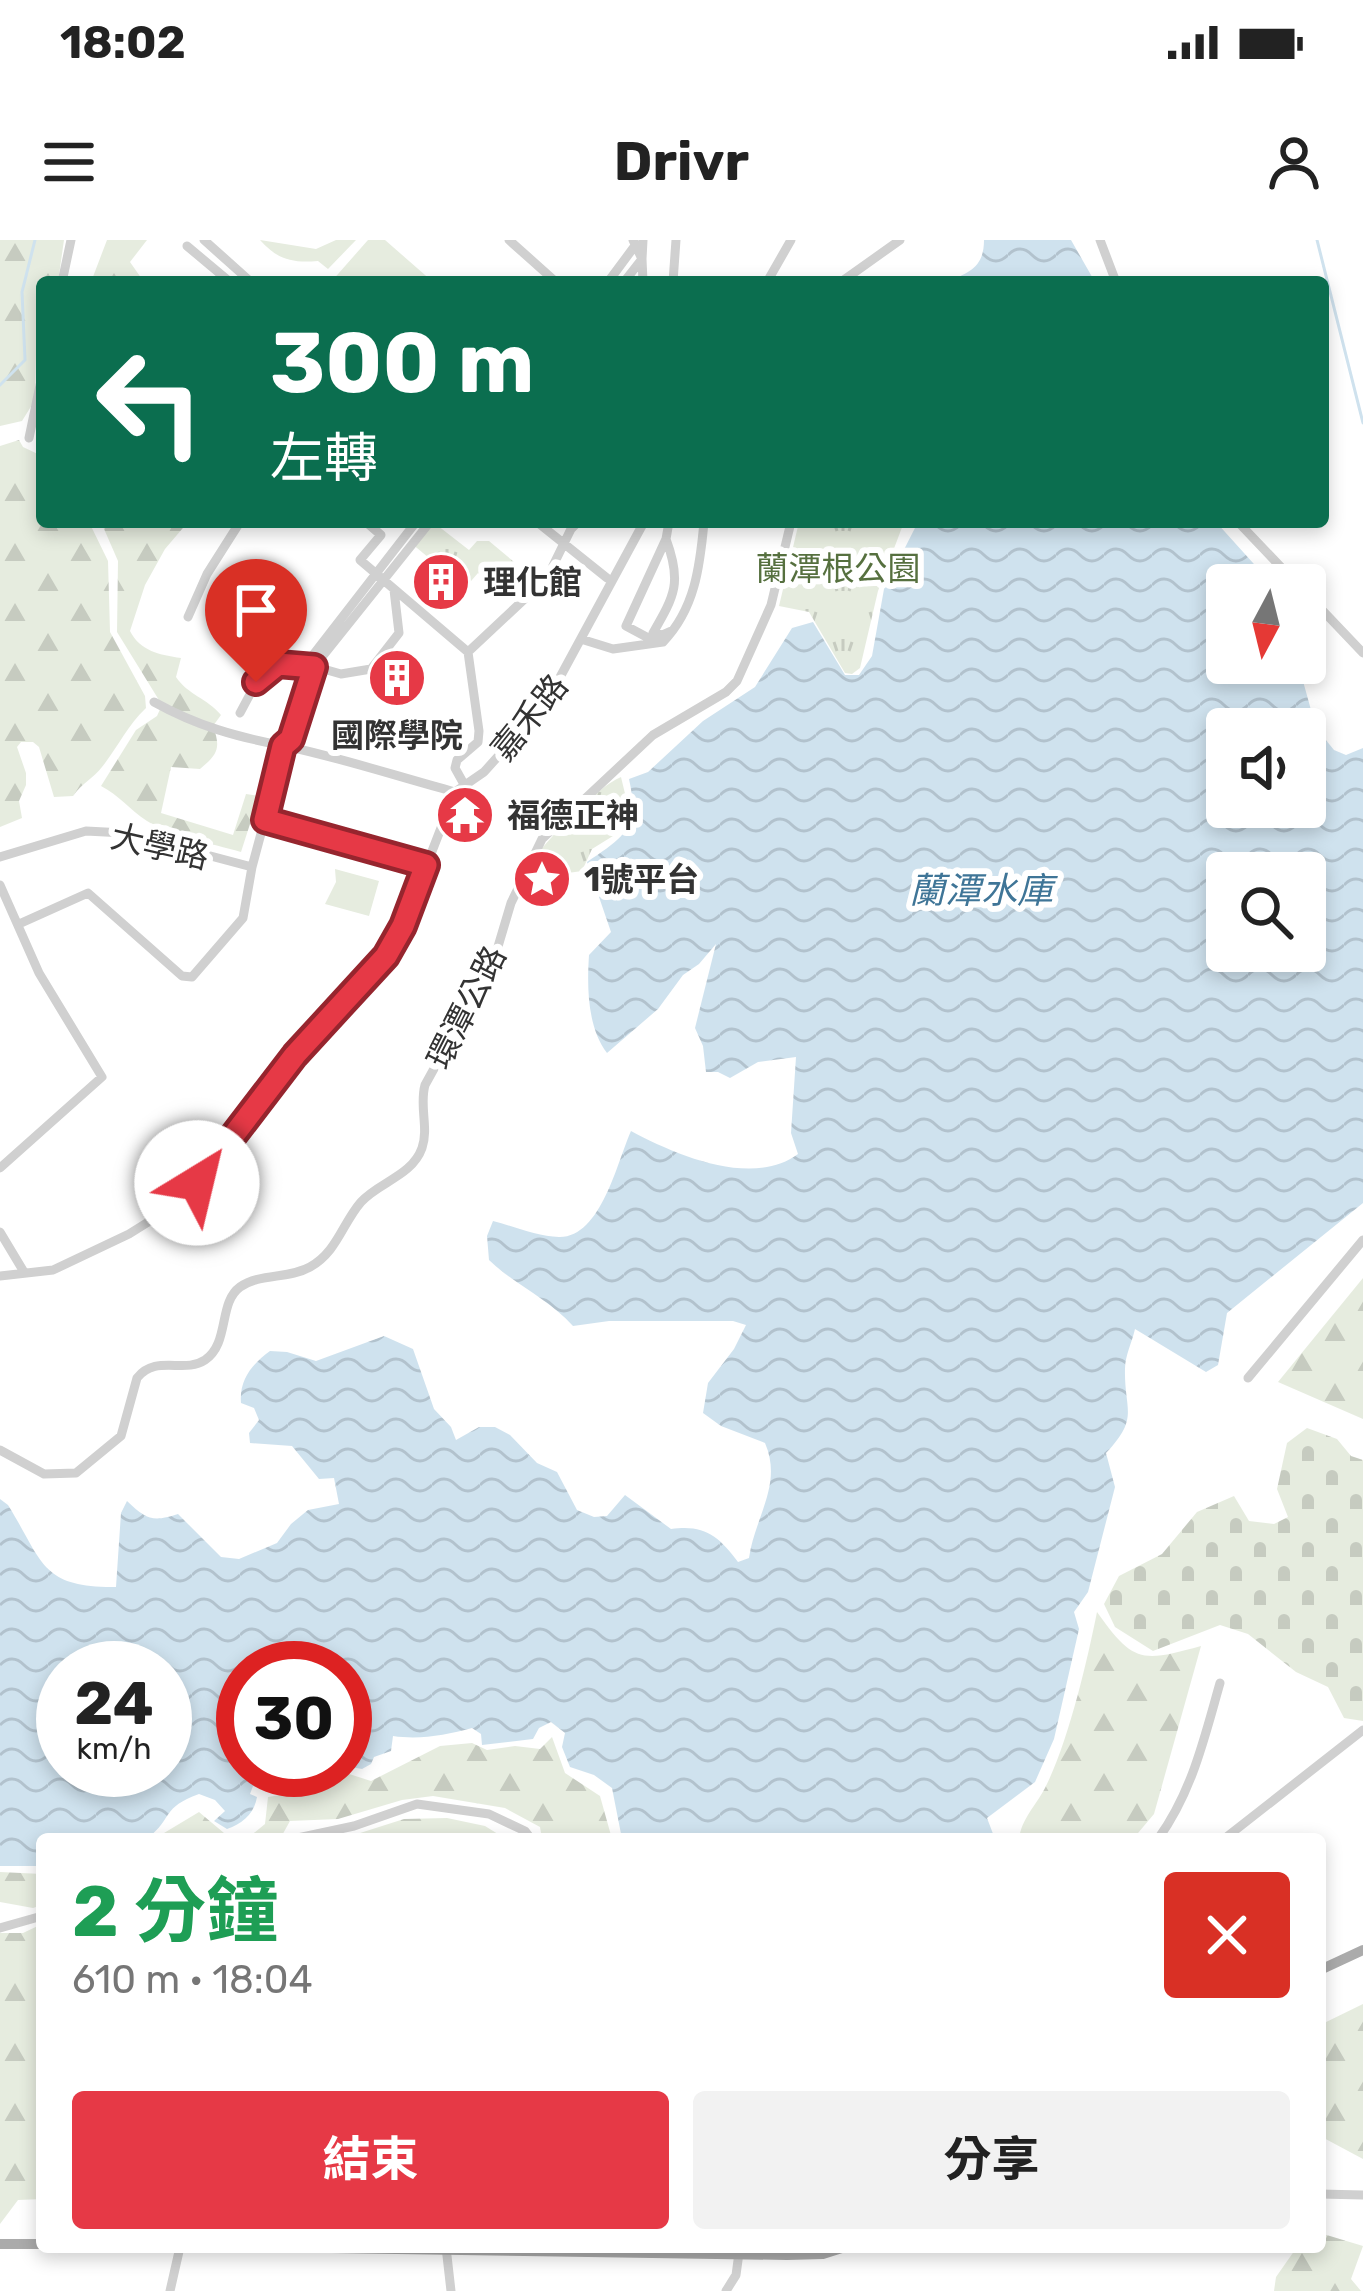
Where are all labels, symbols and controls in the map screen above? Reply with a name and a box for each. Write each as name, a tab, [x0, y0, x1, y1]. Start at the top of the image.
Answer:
text: 18:02	[60, 16, 186, 69]
icon: menu	[36, 129, 102, 195]
icon: person	[1261, 129, 1327, 195]
text: Drivr	[614, 130, 749, 194]
text: 300 m	[270, 313, 534, 413]
icon: left	[72, 324, 228, 480]
text: 左轉	[270, 427, 378, 491]
park label: 蘭潭根公園	[756, 549, 921, 588]
building icon: 理化館	[410, 551, 472, 613]
pin	[205, 559, 307, 682]
place label: 理化館	[483, 563, 582, 602]
north arrow	[1206, 564, 1326, 684]
map controls	[1206, 564, 1326, 972]
icon: arrive	[223, 577, 289, 643]
building icon: 國際學院	[366, 647, 428, 709]
street label: 嘉禾路	[483, 667, 576, 768]
button: sound	[1206, 708, 1326, 828]
place label: 國際學院	[331, 716, 463, 755]
temple icon: 福德正神	[434, 784, 496, 846]
place label: 福德正神	[507, 796, 639, 835]
street label: 大學路	[107, 816, 213, 877]
place icon: 1號平台	[511, 848, 573, 910]
button: search	[1206, 852, 1326, 972]
place label: 1號平台	[584, 860, 699, 899]
water label: 蘭潭水庫	[909, 869, 1058, 912]
street label: 環潭公路	[419, 940, 514, 1075]
position arrow	[134, 1120, 260, 1246]
speed limit sign: 30	[216, 1641, 372, 1797]
text: 24	[74, 1668, 154, 1739]
text: km/h	[77, 1731, 151, 1767]
text: 2 分鐘	[72, 1869, 278, 1954]
button: close	[1164, 1872, 1290, 1998]
text: 610 m · 18:04	[72, 1957, 313, 2003]
button: 結束	[72, 2091, 669, 2229]
button: 分享	[693, 2091, 1290, 2229]

